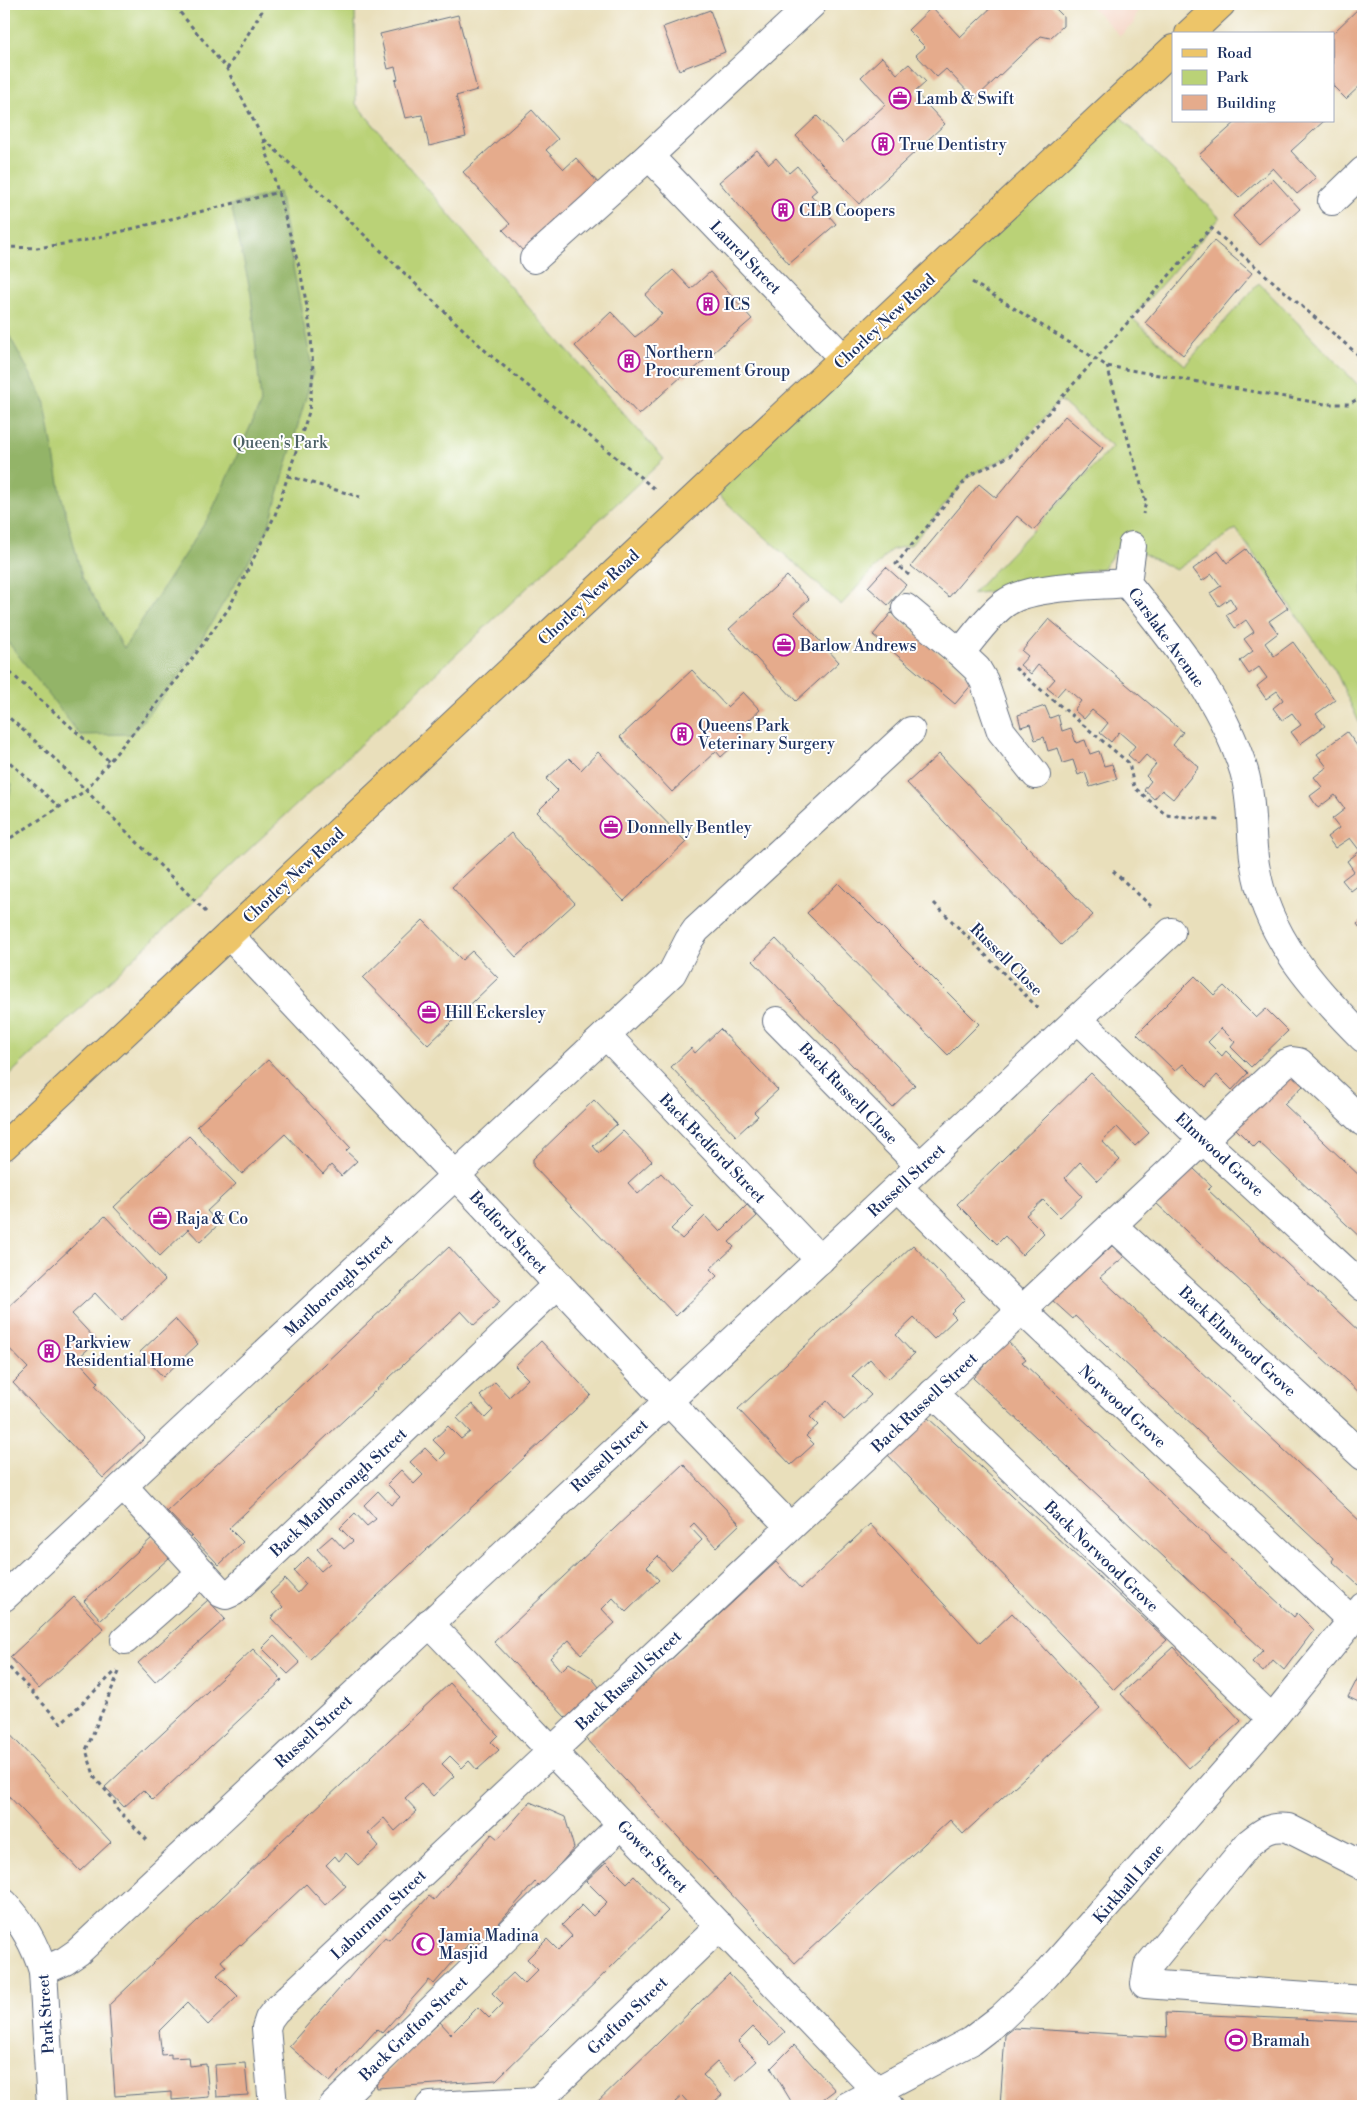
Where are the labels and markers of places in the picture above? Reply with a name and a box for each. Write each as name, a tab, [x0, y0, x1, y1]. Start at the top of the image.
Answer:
office icon: Lamb & Swift	[888, 86, 912, 110]
place label: Lamb & Swift	[916, 89, 1015, 109]
building icon: True Dentistry	[871, 132, 895, 156]
place label: True Dentistry	[899, 135, 1007, 155]
building icon: CLB Coopers	[771, 198, 795, 222]
place label: CLB Coopers	[799, 201, 895, 221]
building icon: ICS	[696, 292, 720, 316]
place label: ICS	[724, 295, 750, 315]
place label: Northern Procurement Group	[645, 343, 790, 381]
building icon: Northern Procurement Group	[617, 349, 641, 373]
office icon: Barlow Andrews	[772, 633, 796, 657]
place label: Barlow Andrews	[799, 636, 916, 656]
place label: Queens Park Veterinary Surgery	[697, 716, 835, 754]
building icon: Queens Park Veterinary Surgery	[670, 722, 694, 746]
office icon: Donnelly Bentley	[599, 815, 623, 839]
place label: Donnelly Bentley	[627, 818, 752, 838]
office icon: Hill Eckersley	[417, 1000, 441, 1024]
place label: Hill Eckersley	[445, 1003, 546, 1023]
office icon: Raja & Co	[148, 1206, 172, 1230]
place label: Raja & Co	[176, 1209, 248, 1229]
place label: Parkview Residential Home	[65, 1333, 194, 1371]
building icon: Parkview Residential Home	[37, 1339, 61, 1363]
place label: Jamia Madina Masjid	[438, 1926, 540, 1964]
mosque icon: Jamia Madina Masjid	[411, 1932, 435, 1956]
sports icon: Bramah	[1224, 2028, 1248, 2052]
place label: Bramah	[1251, 2031, 1310, 2051]

